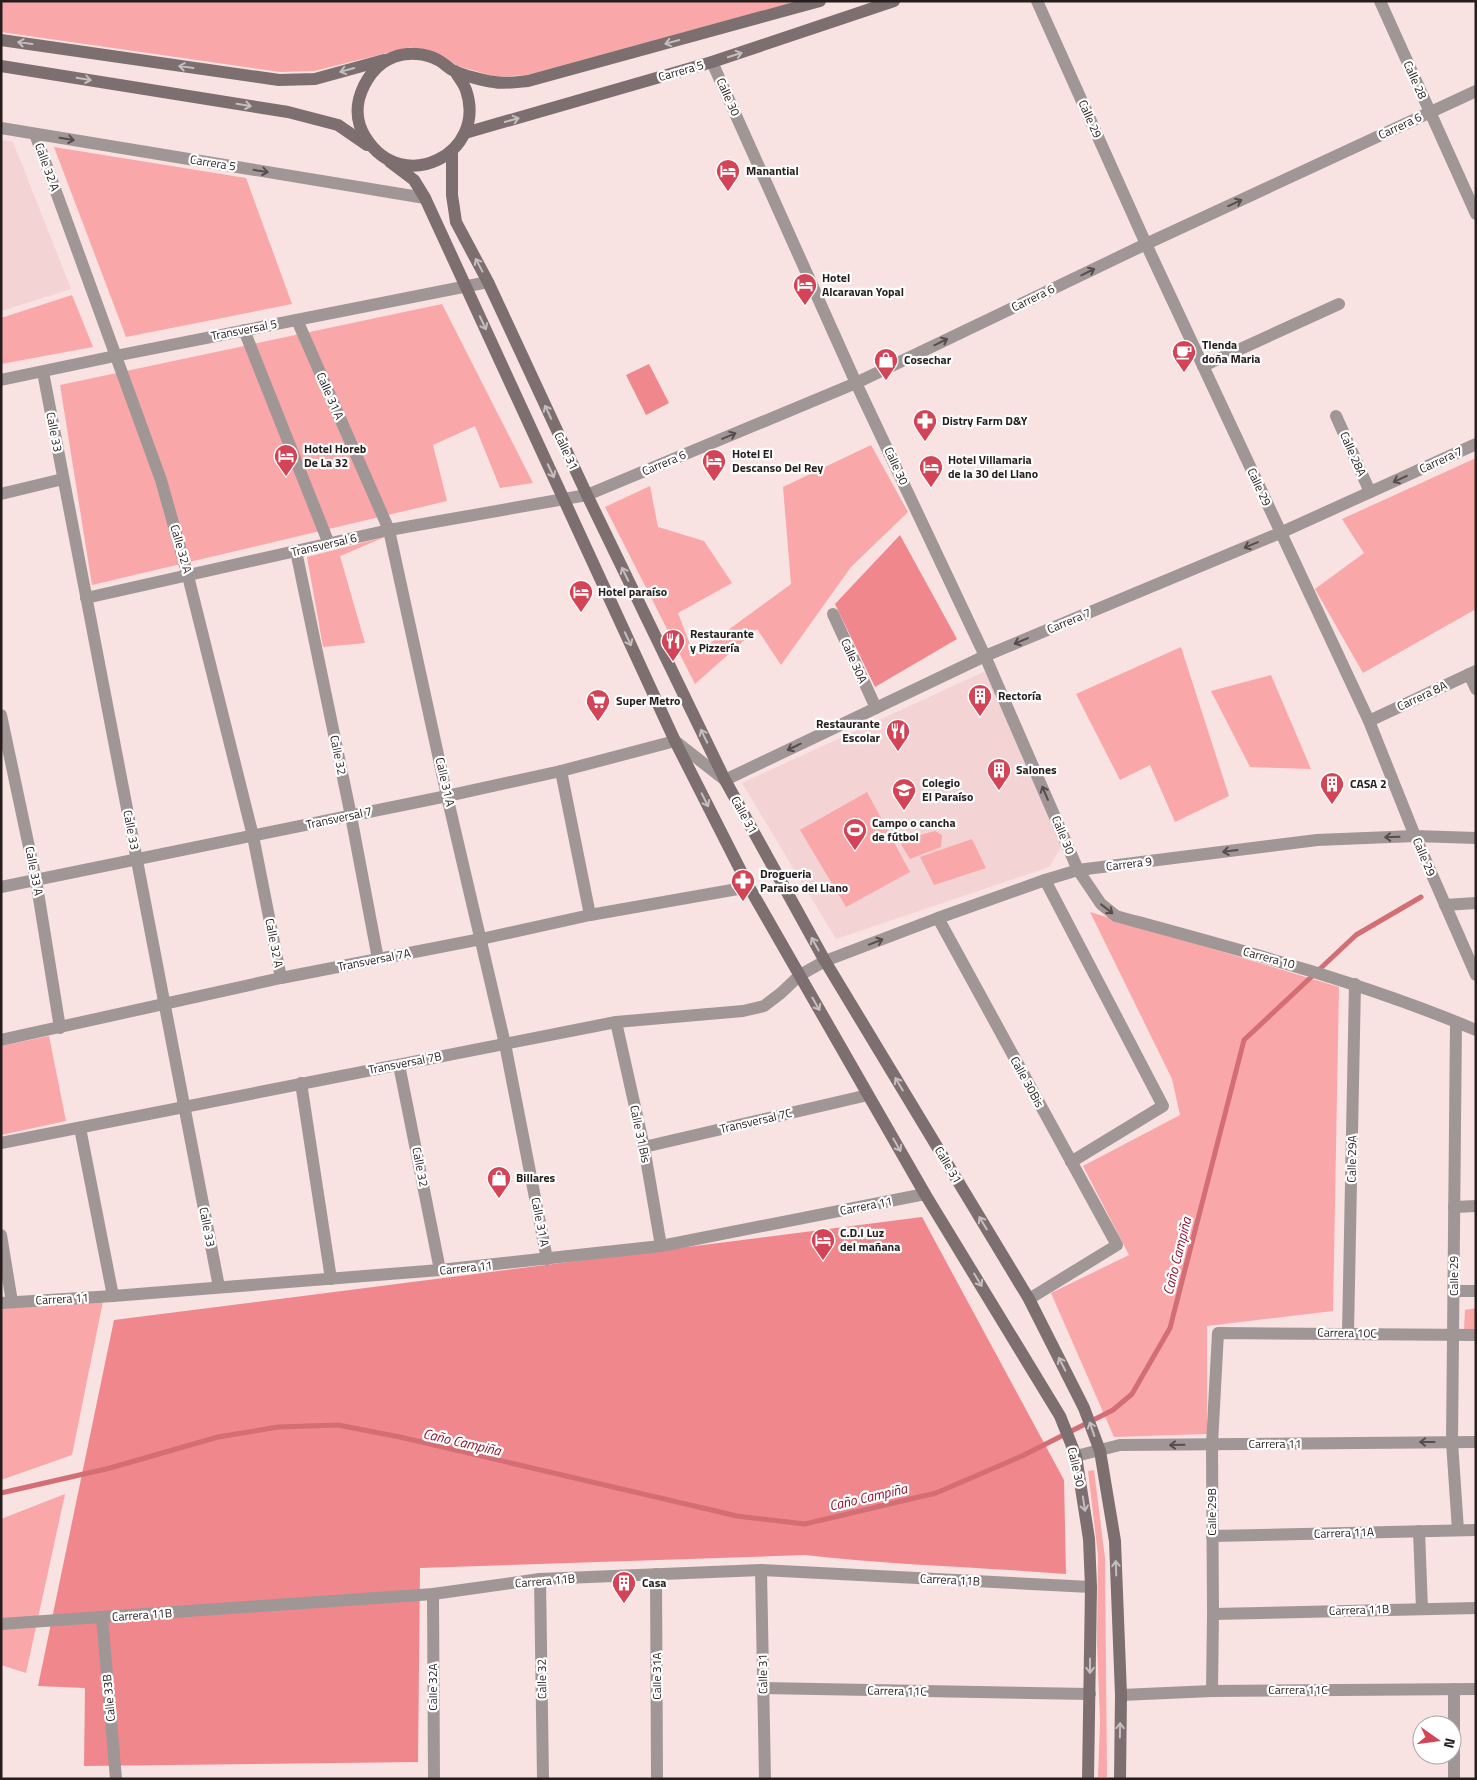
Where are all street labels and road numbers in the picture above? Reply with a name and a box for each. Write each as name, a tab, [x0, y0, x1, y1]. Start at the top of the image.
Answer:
street label: Carrera 5	[656, 55, 706, 86]
street label: Calle 28	[1399, 58, 1432, 102]
street label: Calle 30	[712, 75, 745, 119]
street label: Calle 29	[1074, 97, 1107, 141]
street label: Carrera 6	[1375, 107, 1425, 144]
street label: Calle 32 A	[30, 140, 65, 194]
street label: Carrera 5	[189, 150, 238, 176]
street label: Carrera 6	[1008, 279, 1058, 316]
street label: Transversal 5	[209, 314, 279, 345]
street label: Calle 31 A	[312, 369, 349, 423]
street label: Calle 33	[41, 410, 68, 453]
street label: Calle 28A	[1335, 428, 1372, 479]
street label: Calle 31	[549, 429, 584, 473]
street label: Carrera 7	[1416, 441, 1466, 478]
street label: Calle 30	[879, 444, 914, 488]
street label: Carrera 6	[639, 445, 689, 480]
street label: Calle 29	[1242, 465, 1277, 509]
street label: Calle 32 A	[165, 522, 198, 576]
street label: Transversal 6	[289, 528, 359, 561]
street label: Carrera 7	[1044, 603, 1094, 638]
street label: Calle 30A	[836, 635, 873, 686]
street label: Carrera 8A	[1394, 676, 1450, 715]
street label: Calle 32	[325, 733, 352, 777]
street label: Calle 31 A	[431, 755, 460, 808]
street label: Calle 31	[726, 793, 762, 837]
street label: Transversal 7	[304, 801, 374, 834]
street label: Calle 33	[118, 808, 145, 851]
street label: Calle 30	[1047, 813, 1080, 857]
street label: Calle 29	[1408, 835, 1441, 879]
street label: Calle 33 A	[20, 845, 49, 897]
street label: Carrera 9	[1105, 851, 1153, 876]
street label: Calle 32 A	[260, 917, 289, 969]
street label: Carrera 10	[1241, 941, 1297, 974]
street label: Transversal 7A	[336, 943, 412, 976]
street label: Transversal 7B	[367, 1046, 443, 1079]
street label: Calle 30Bis	[1006, 1053, 1049, 1111]
street label: Calle 31 Bis	[625, 1103, 656, 1165]
street label: Transversal 7C	[718, 1103, 794, 1138]
street label: Calle 29A	[1342, 1135, 1361, 1183]
street label: Calle 31	[930, 1143, 967, 1187]
street label: Calle 32	[407, 1145, 434, 1188]
street label: Carrera 11	[838, 1191, 894, 1220]
street label: Calle 31 A	[526, 1196, 555, 1248]
street label: Calle 33	[194, 1205, 221, 1248]
street label: Carrera 11	[439, 1255, 493, 1280]
street label: Calle 29	[1444, 1256, 1463, 1296]
street label: Carrera 11	[35, 1288, 89, 1309]
street label: Carrera 10C	[1317, 1322, 1377, 1343]
street label: Carrera 11	[1248, 1434, 1302, 1453]
street label: Calle 30	[1063, 1445, 1090, 1489]
street label: Calle 29B	[1202, 1488, 1221, 1536]
street label: Carrera 11A	[1314, 1522, 1374, 1543]
street label: Carrera 11B	[514, 1568, 576, 1593]
street label: Carrera 11B	[919, 1568, 981, 1591]
street label: Carrera 11B	[1328, 1599, 1390, 1620]
street label: Carrera 11B	[111, 1603, 173, 1626]
street label: Calle 31A	[647, 1652, 666, 1700]
street label: Calle 31	[753, 1654, 772, 1694]
street label: Calle 32	[532, 1659, 551, 1699]
street label: Calle 32A	[423, 1663, 442, 1711]
street label: Calle 33B	[97, 1673, 120, 1723]
street label: Carrera 11C	[867, 1680, 927, 1701]
street label: Carrera 11C	[1268, 1680, 1328, 1699]

